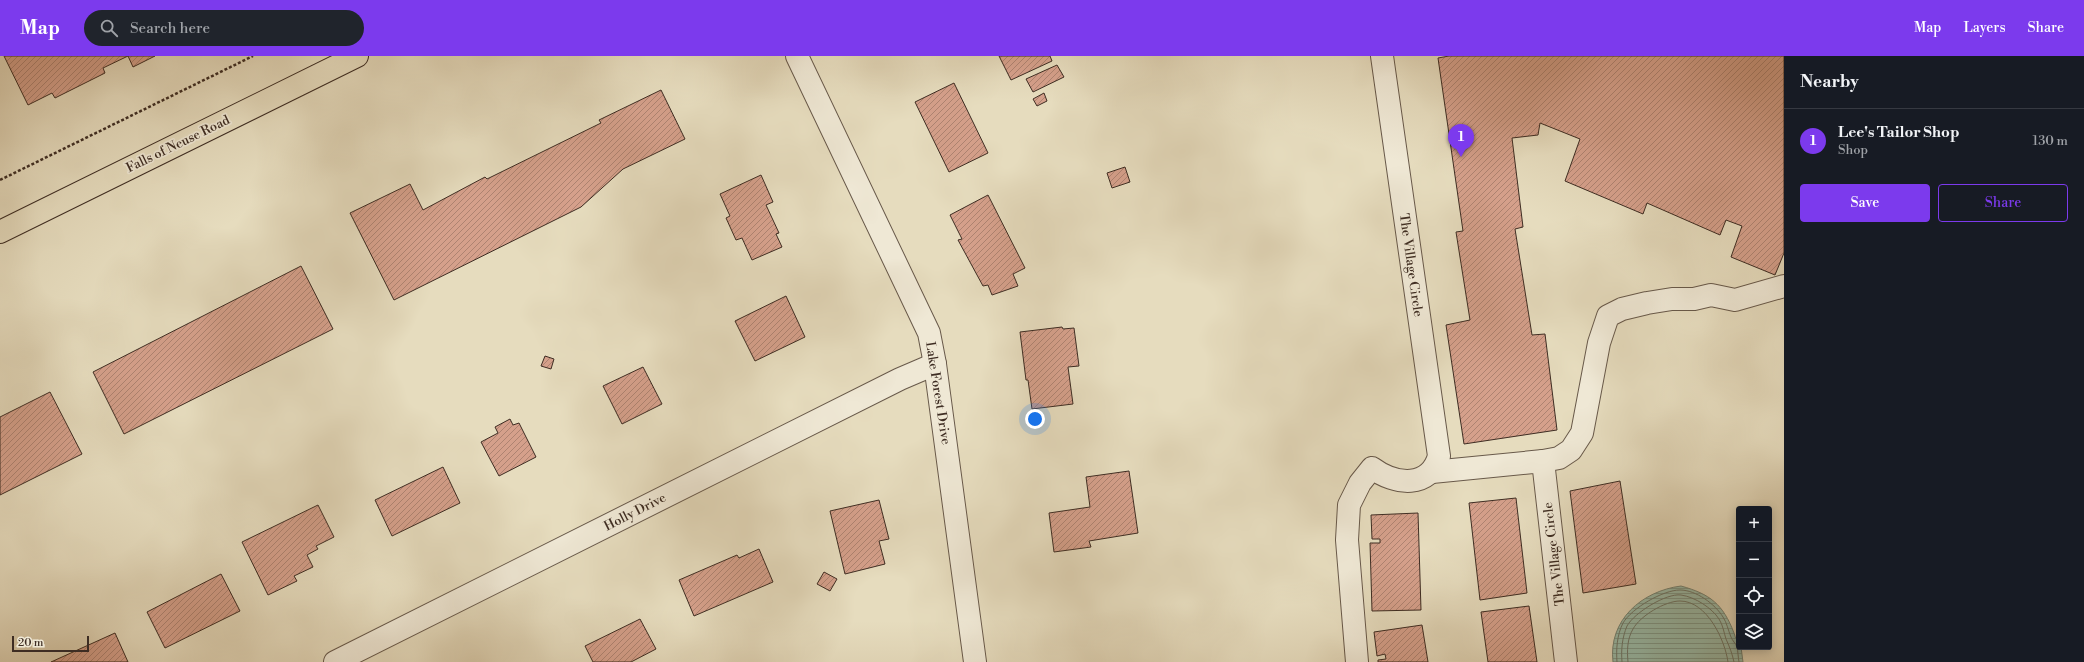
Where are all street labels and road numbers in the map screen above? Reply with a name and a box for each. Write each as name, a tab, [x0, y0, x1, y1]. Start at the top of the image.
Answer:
street label: Falls of Neuse Road	[124, 112, 233, 176]
street label: The Village Circle	[1396, 212, 1426, 318]
street label: Lake Forest Drive	[922, 340, 954, 446]
street label: Holly Drive	[601, 489, 669, 534]
street label: The Village Circle	[1540, 501, 1568, 607]

